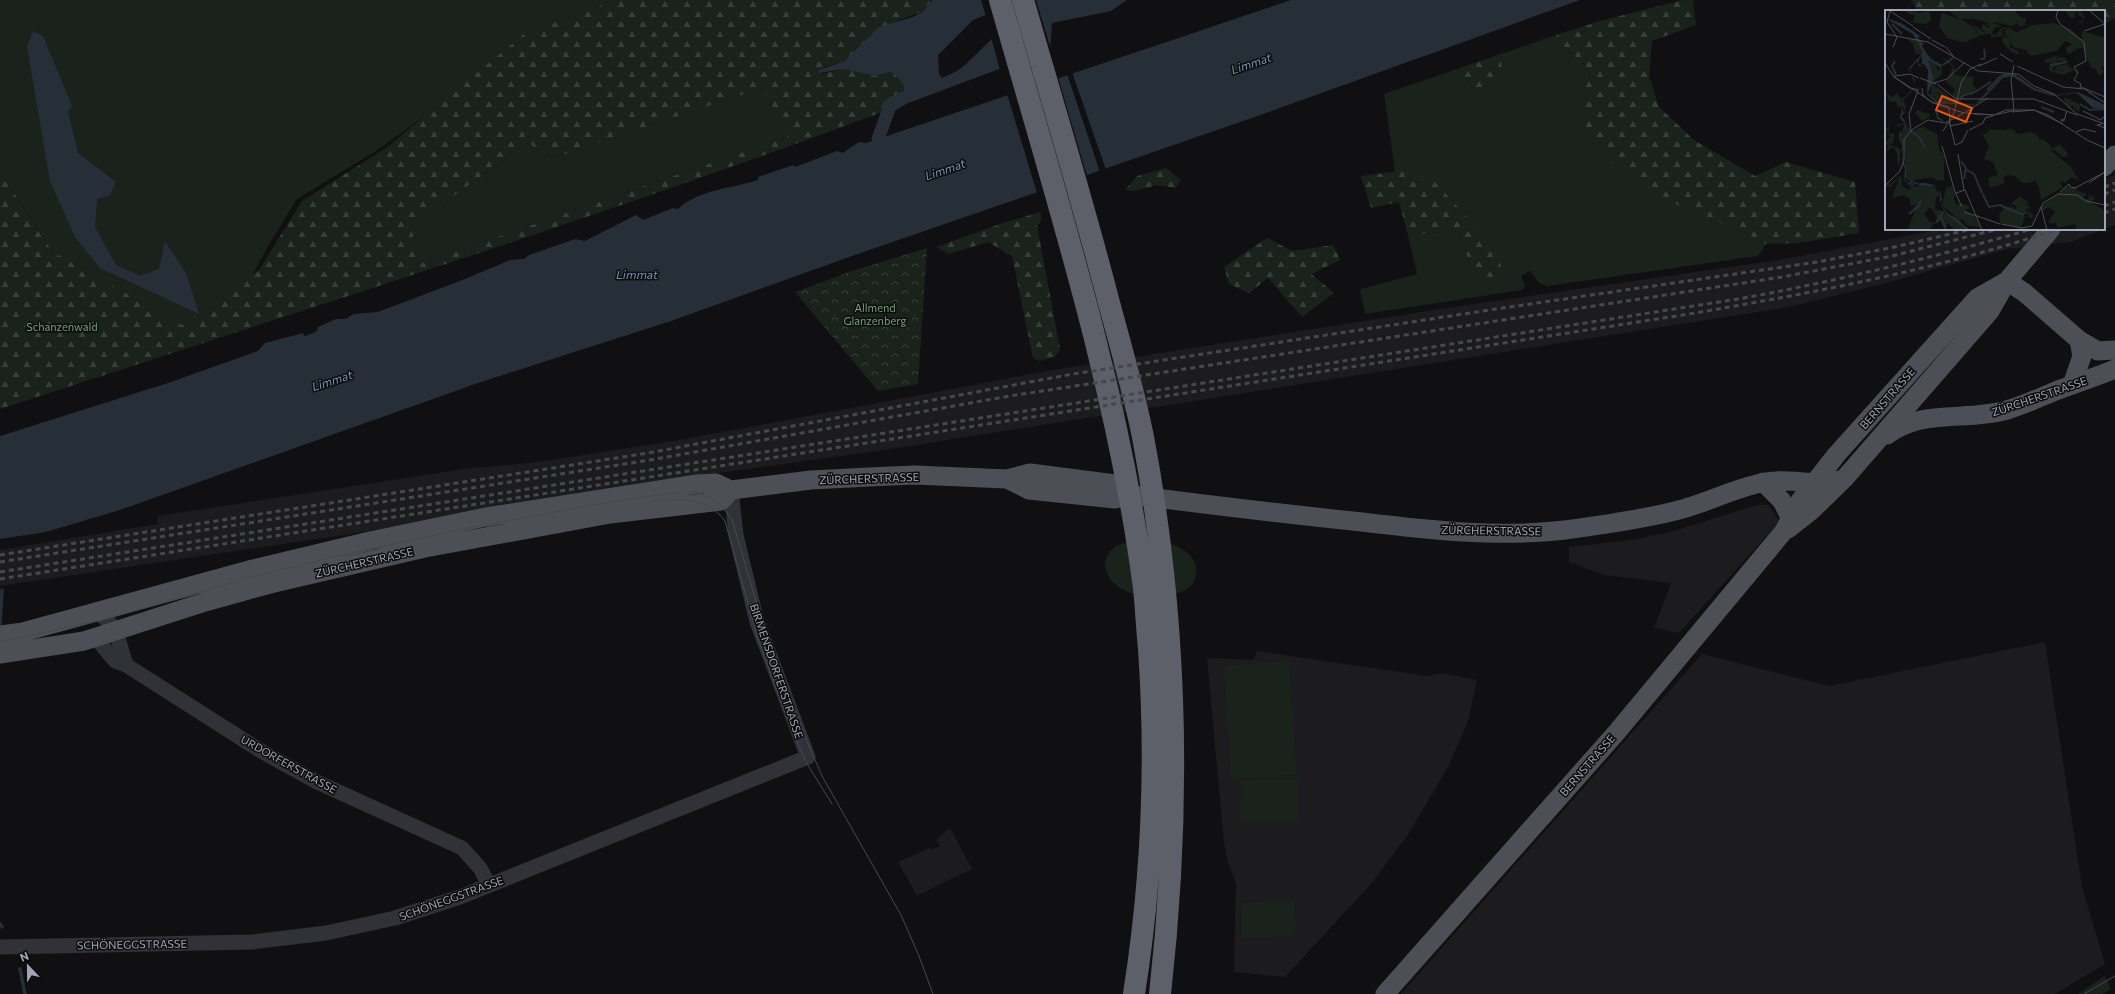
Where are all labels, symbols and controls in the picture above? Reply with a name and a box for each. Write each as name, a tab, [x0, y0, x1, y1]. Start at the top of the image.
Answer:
inset map	[1885, 10, 2105, 230]
water label: Limmat	[1229, 49, 1274, 76]
water label: Limmat	[923, 155, 968, 182]
water label: Limmat	[616, 267, 659, 281]
park label: Allmend Glanzenberg	[843, 301, 907, 327]
park label: Schanzenwald	[26, 320, 98, 333]
street label: BERNSTRASSE	[1857, 365, 1917, 431]
water label: Limmat	[310, 367, 355, 393]
street label: ZÜRCHERSTRASSE	[1989, 373, 2088, 418]
street label: ZÜRCHERSTRASSE	[819, 469, 919, 486]
street label: ZÜRCHERSTRASSE	[1441, 522, 1541, 537]
street label: ZÜRCHERSTRASSE	[314, 543, 414, 580]
street label: BIRMENSDORFERSTRASSE	[748, 602, 806, 740]
street label: URDORFERSTRASSE	[239, 732, 339, 796]
street label: BERNSTRASSE	[1557, 732, 1617, 798]
street label: SCHÖNEGGSTRASSE	[397, 872, 505, 923]
street label: SCHÖNEGGSTRASSE	[77, 936, 187, 951]
north arrow	[8, 946, 48, 986]
text: N	[18, 949, 30, 964]

